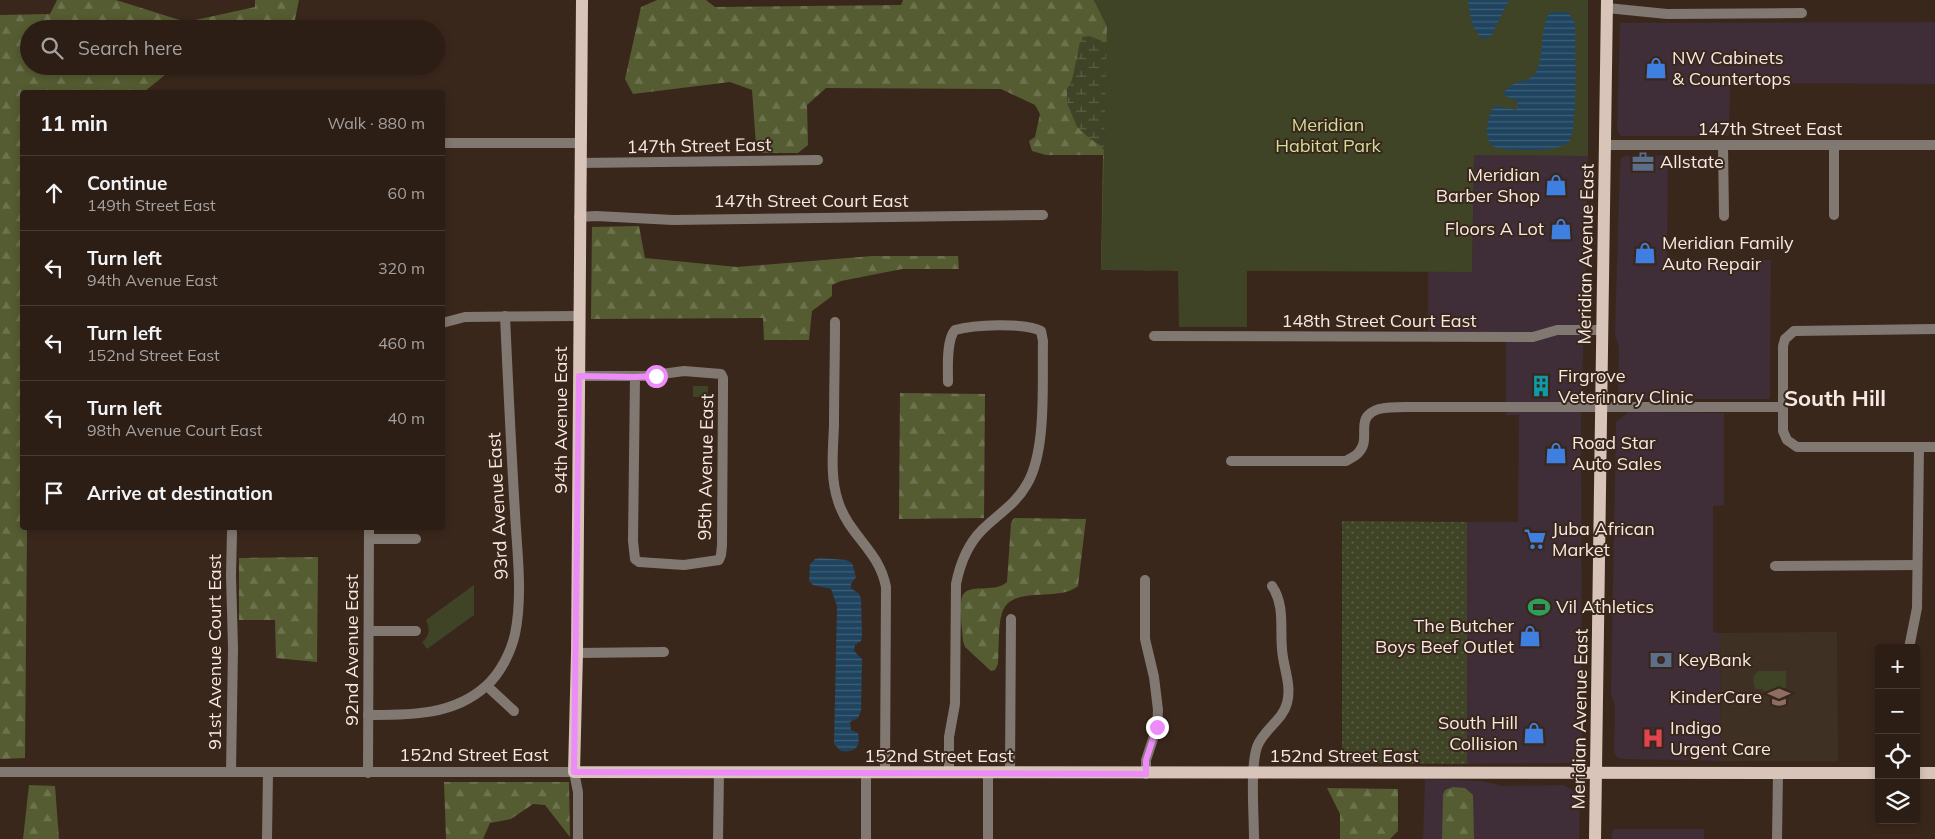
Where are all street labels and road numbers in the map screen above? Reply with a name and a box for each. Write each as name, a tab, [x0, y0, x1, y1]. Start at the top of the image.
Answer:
street label: 147th Street East	[1698, 117, 1842, 140]
street label: 147th Street East	[626, 133, 772, 158]
street label: Meridian Avenue East	[1572, 163, 1599, 345]
street label: 147th Street Court East	[713, 189, 909, 212]
street label: 148th Street Court East	[1281, 309, 1477, 332]
street label: 94th Avenue East	[549, 347, 572, 493]
street label: 95th Avenue East	[693, 393, 718, 541]
street label: 93rd Avenue East	[482, 432, 513, 580]
street label: 91st Avenue Court East	[203, 554, 226, 750]
street label: 92nd Avenue East	[340, 574, 363, 726]
street label: Meridian Avenue East	[1566, 628, 1593, 810]
street label: 152nd Street East	[399, 743, 549, 766]
street label: 152nd Street East	[864, 744, 1014, 767]
street label: 152nd Street East	[1269, 744, 1419, 767]

